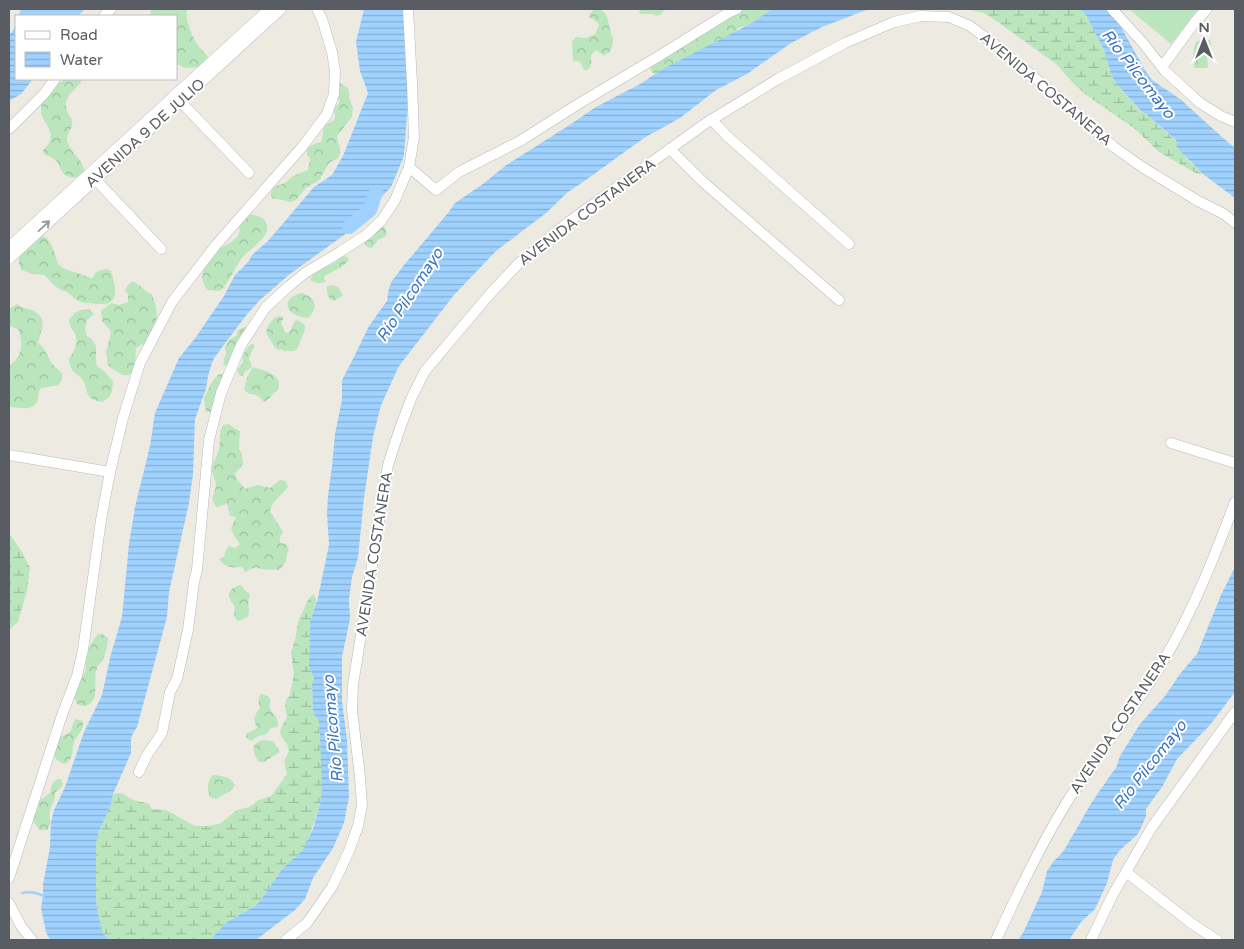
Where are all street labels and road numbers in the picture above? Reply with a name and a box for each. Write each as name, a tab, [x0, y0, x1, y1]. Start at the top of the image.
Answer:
street label: AVENIDA COSTANERA	[976, 28, 1116, 150]
street label: AVENIDA 9 DE JULIO	[82, 75, 208, 191]
street label: AVENIDA COSTANERA	[515, 155, 659, 269]
street label: AVENIDA COSTANERA	[352, 470, 396, 638]
street label: AVENIDA COSTANERA	[1066, 649, 1174, 797]

